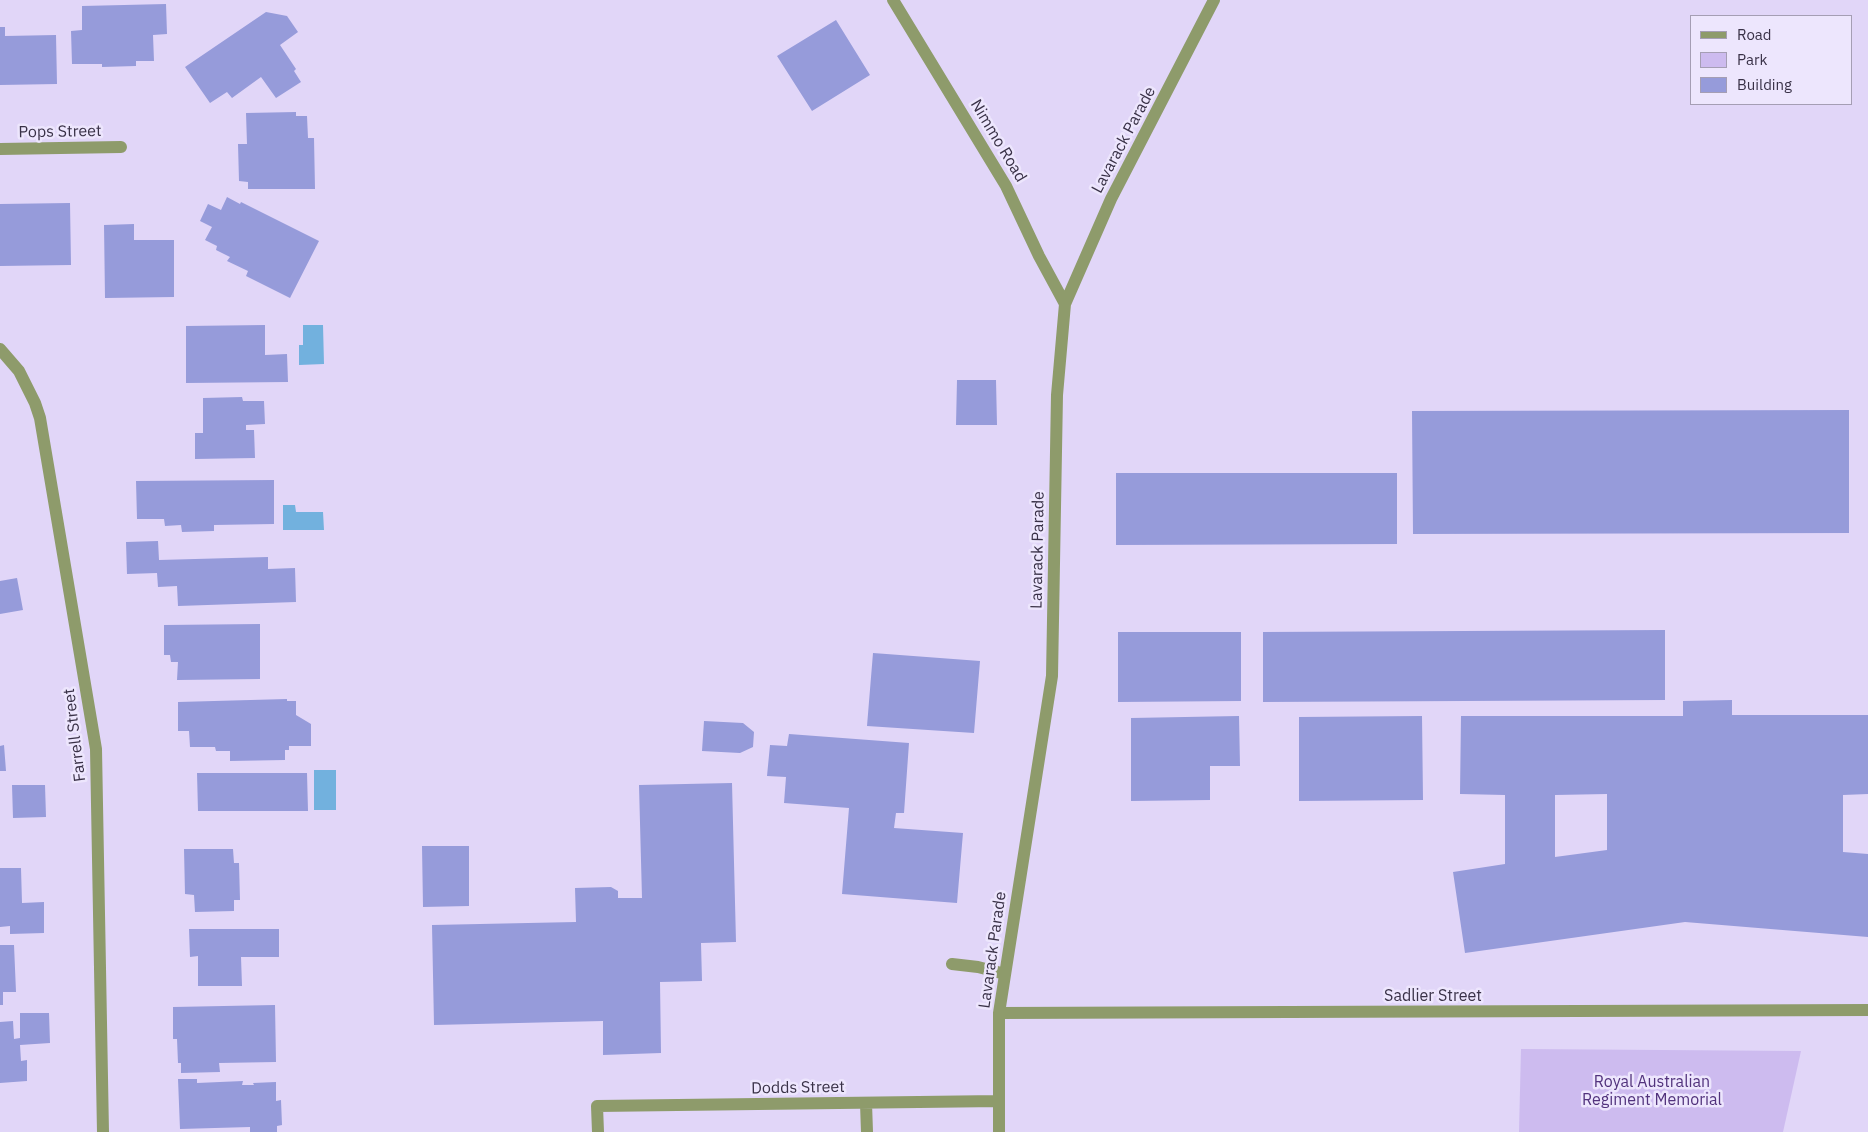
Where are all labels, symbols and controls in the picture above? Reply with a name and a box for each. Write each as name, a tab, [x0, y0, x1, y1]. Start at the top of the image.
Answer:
legend	[1690, 15, 1853, 105]
text: Road	[1737, 25, 1772, 44]
text: Park	[1737, 50, 1767, 69]
text: Building	[1737, 75, 1792, 94]
street label: Lavarack Parade	[1088, 83, 1160, 197]
street label: Nimmo Road	[966, 96, 1030, 186]
street label: Pops Street	[18, 122, 102, 142]
street label: Lavarack Parade	[1027, 491, 1049, 609]
street label: Farrell Street	[60, 687, 90, 783]
street label: Lavarack Parade	[975, 890, 1011, 1010]
street label: Sadlier Street	[1384, 986, 1482, 1006]
park label: Royal Australian Regiment Memorial	[1582, 1072, 1722, 1110]
street label: Dodds Street	[751, 1078, 845, 1098]

